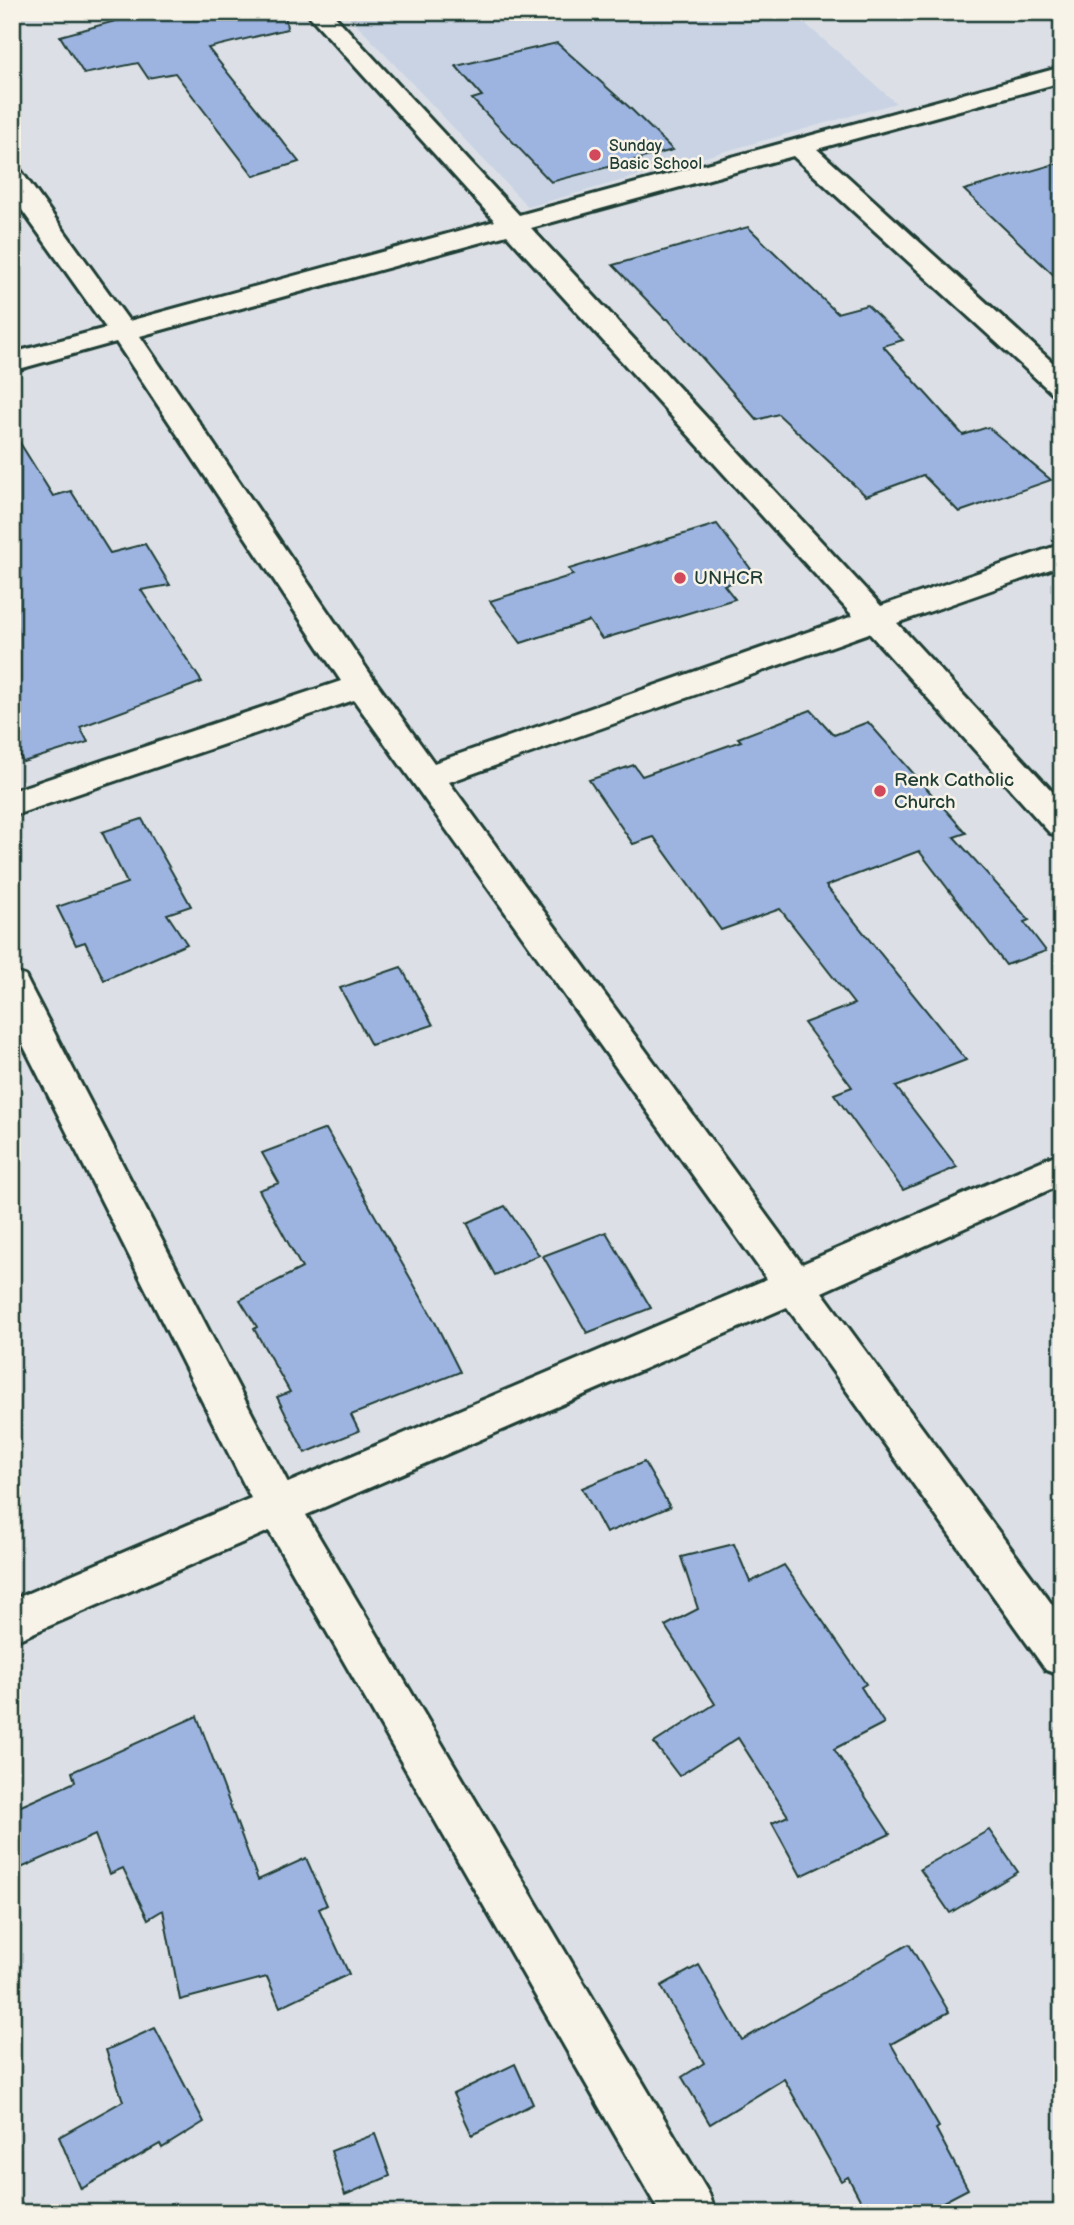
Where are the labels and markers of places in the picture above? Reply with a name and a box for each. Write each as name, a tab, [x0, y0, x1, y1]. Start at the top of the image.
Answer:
place label: Sunday Basic School	[609, 137, 702, 174]
marker: Sunday Basic School	[587, 147, 603, 163]
place label: UNHCR	[694, 567, 763, 590]
marker: UNHCR	[672, 570, 688, 586]
place label: Renk Catholic Church	[894, 769, 1014, 814]
marker: Renk Catholic Church	[872, 783, 888, 799]

